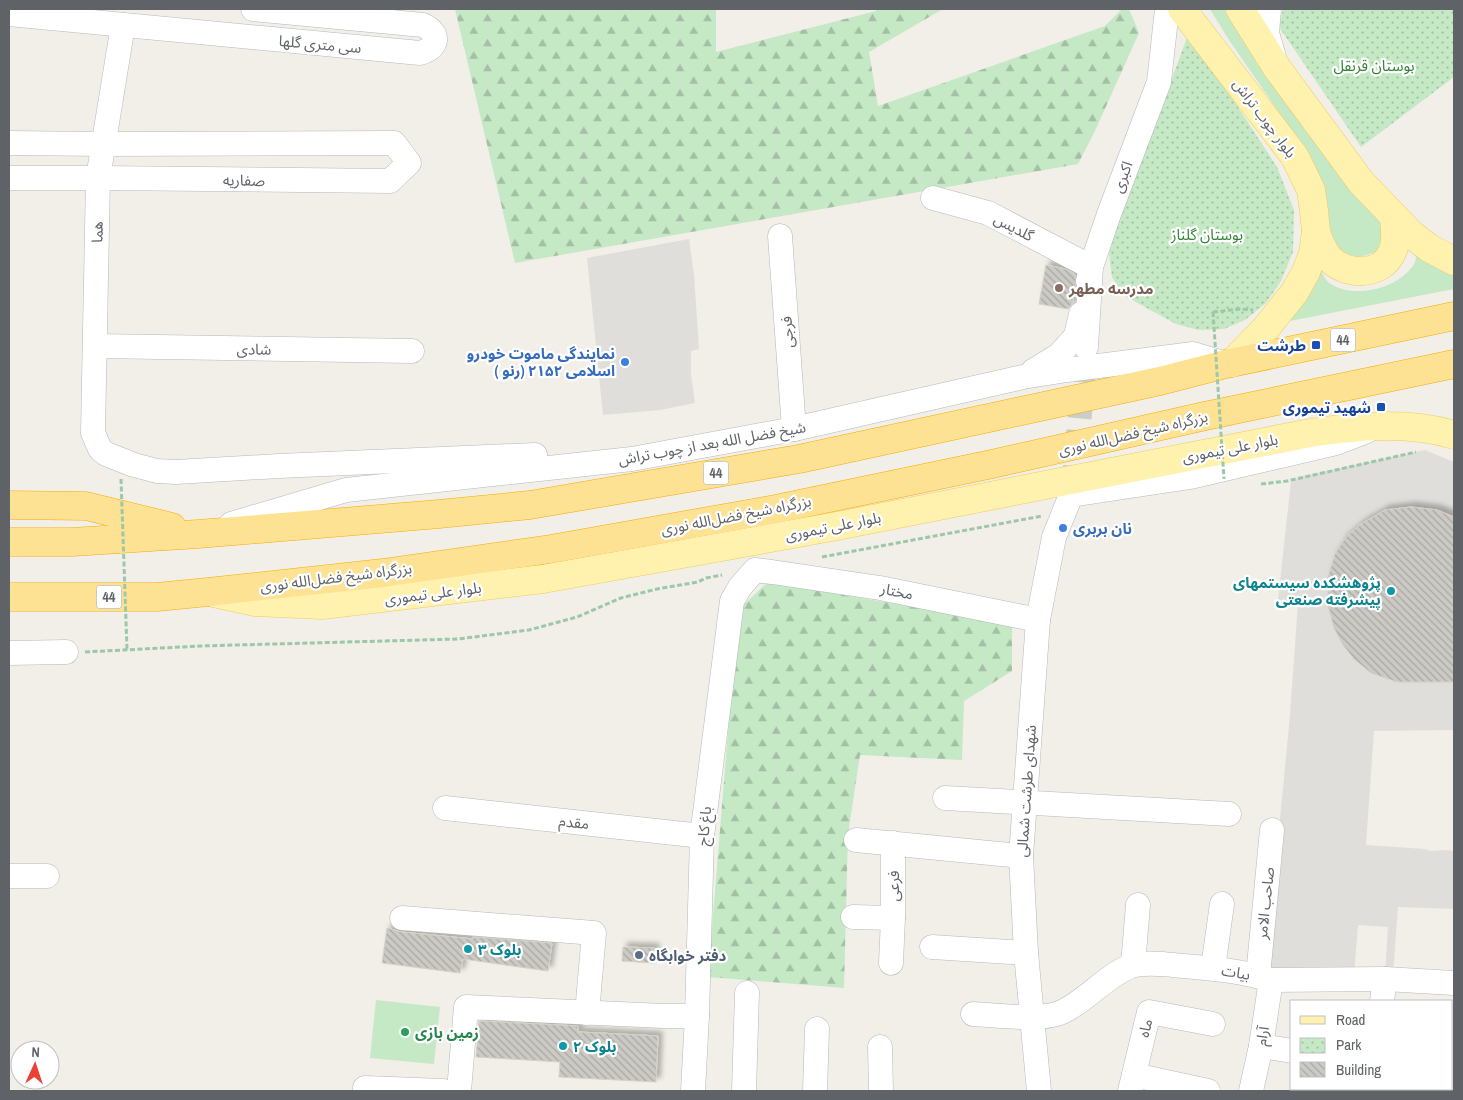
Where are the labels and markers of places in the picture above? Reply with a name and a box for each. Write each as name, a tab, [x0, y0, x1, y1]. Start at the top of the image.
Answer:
place label: مدرسه مطهر	[1068, 278, 1153, 299]
marker: مدرسه مطهر	[1053, 282, 1065, 294]
place label: طرشت	[1257, 335, 1306, 356]
marker: طرشت	[1310, 339, 1322, 351]
place label: نمایندگی ماموت خودرو ( رنو) اسلامی ۲۱۵۲	[467, 343, 615, 381]
marker: نمایندگی ماموت خودرو ( رنو) اسلامی ۲۱۵۲	[619, 356, 631, 368]
place label: شهید تیموری	[1283, 397, 1371, 418]
marker: شهید تیموری	[1375, 401, 1387, 413]
place label: نان بربری	[1073, 518, 1132, 539]
marker: نان بربری	[1057, 522, 1069, 534]
place label: پژوهشکده سیستمهای پیشرفته صنعتی	[1233, 572, 1381, 610]
marker: پژوهشکده سیستمهای پیشرفته صنعتی	[1385, 585, 1397, 597]
place label: بلوک ۳	[478, 939, 521, 960]
marker: بلوک ۳	[462, 943, 474, 955]
place label: دفتر خوابگاه	[649, 945, 726, 966]
marker: دفتر خوابگاه	[633, 949, 645, 961]
place label: زمین بازی	[415, 1022, 479, 1043]
marker: زمین بازی	[399, 1026, 411, 1038]
place label: بلوک ۲	[573, 1036, 616, 1057]
marker: بلوک ۲	[557, 1040, 569, 1052]

